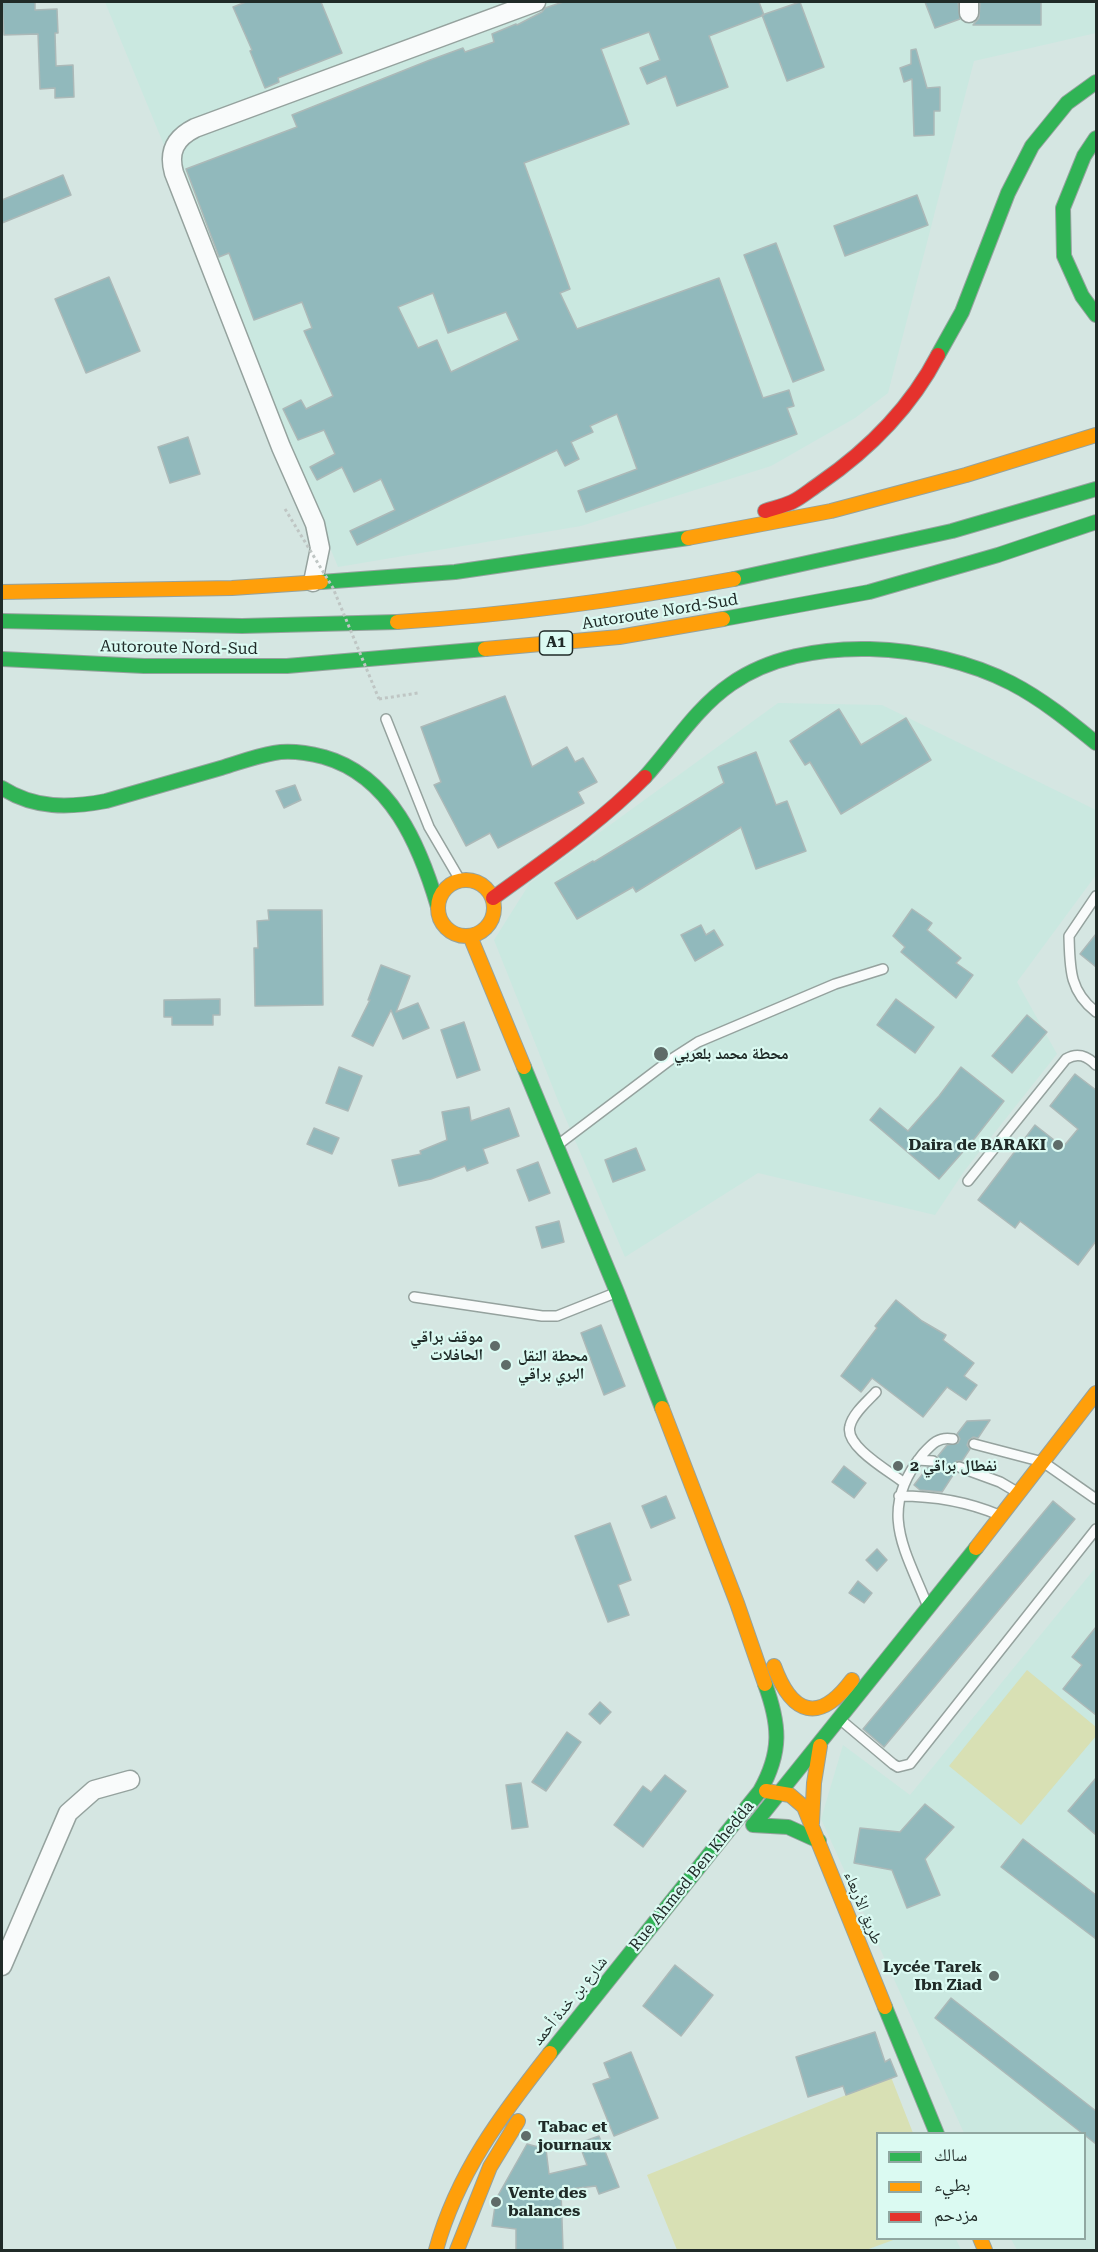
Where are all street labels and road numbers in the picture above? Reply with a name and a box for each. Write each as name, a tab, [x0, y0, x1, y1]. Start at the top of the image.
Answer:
street label: Autoroute Nord-Sud	[581, 590, 739, 634]
road number: A1	[540, 631, 572, 655]
street label: Autoroute Nord-Sud	[100, 637, 258, 659]
street label: Rue Ahmed Ben Khedda	[626, 1797, 758, 1955]
street label: طريق الأربعاء	[840, 1869, 886, 1947]
street label: شارع بن خدة أحمد	[528, 1953, 612, 2049]

